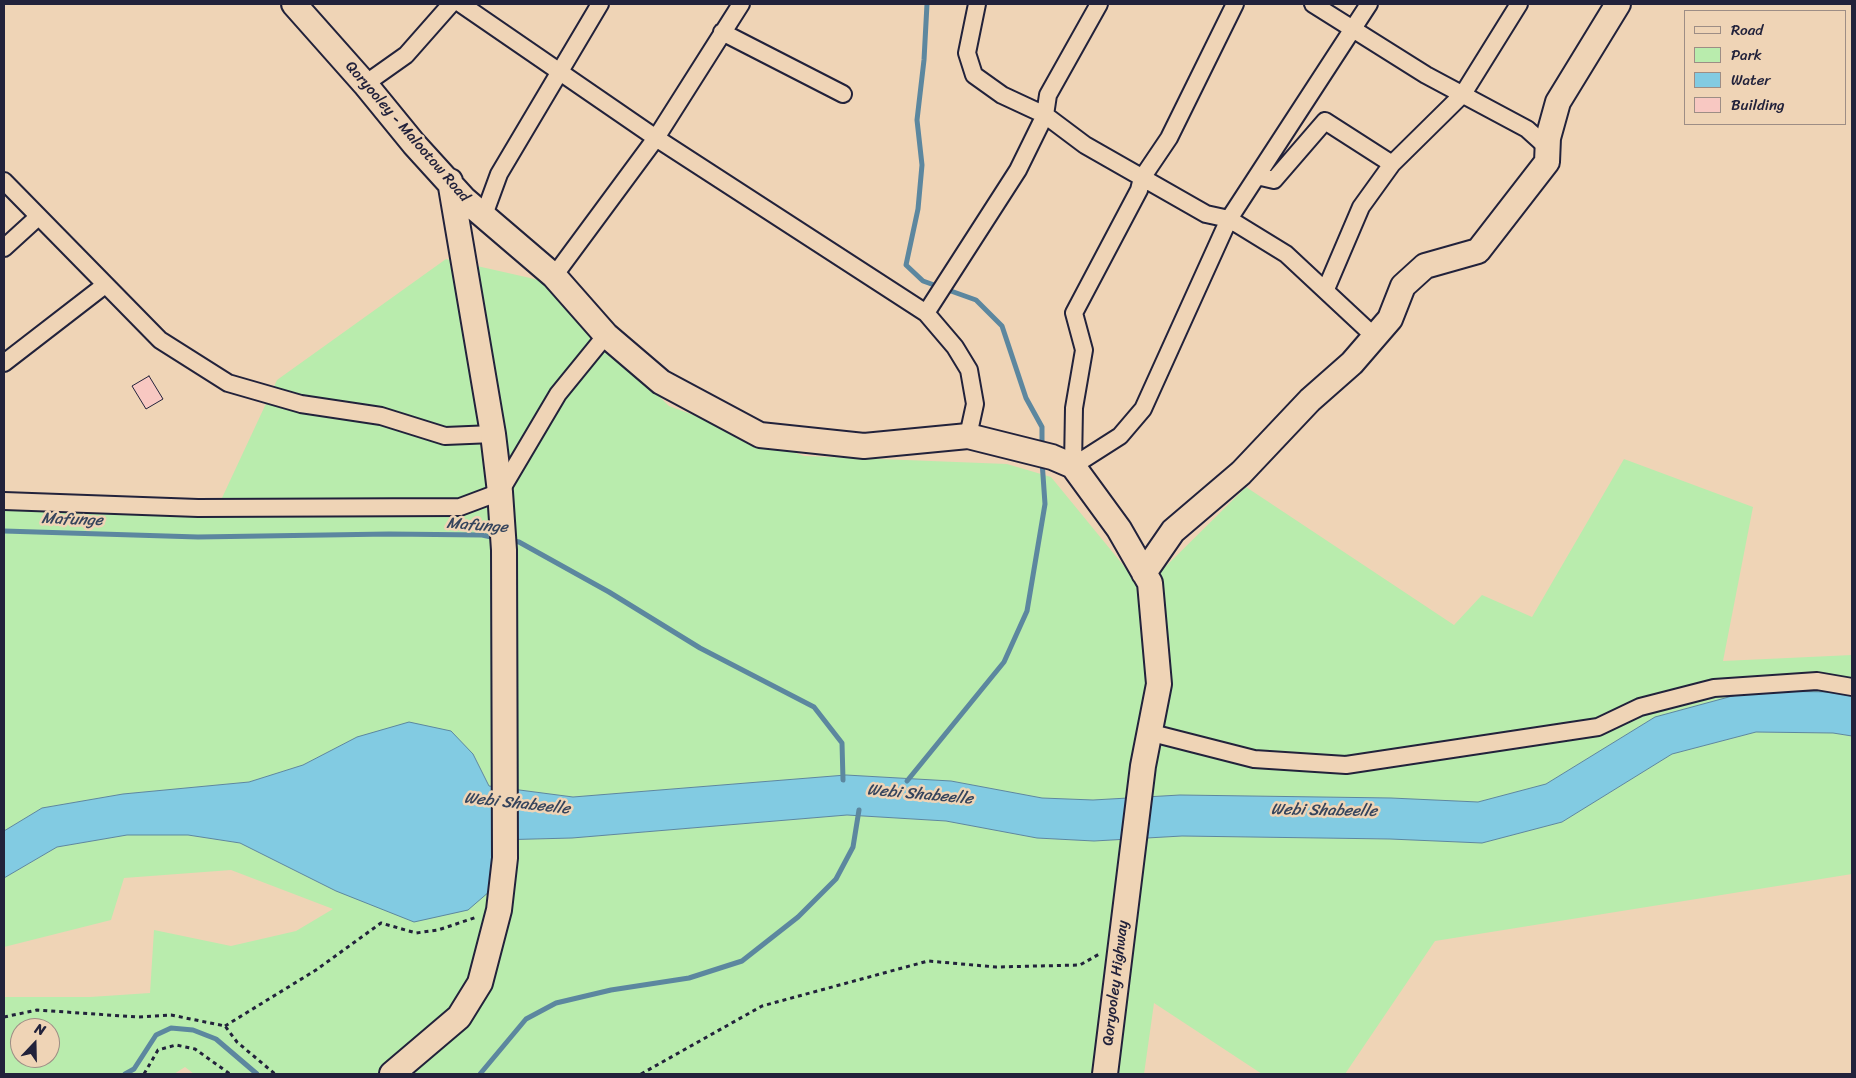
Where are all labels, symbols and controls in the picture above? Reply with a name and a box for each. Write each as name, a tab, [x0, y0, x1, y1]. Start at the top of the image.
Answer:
legend	[1684, 10, 1846, 125]
text: Road	[1731, 17, 1763, 43]
text: Park	[1731, 42, 1762, 68]
street label: Qoryooley - Malootow Road	[341, 58, 473, 206]
text: Water	[1731, 67, 1771, 93]
text: Building	[1731, 92, 1785, 118]
water label: Mafunge	[41, 509, 103, 531]
water label: Mafunge	[446, 514, 508, 538]
water label: Webi Shabeelle	[866, 781, 974, 809]
water label: Webi Shabeelle	[463, 789, 571, 819]
water label: Webi Shabeelle	[1271, 800, 1377, 822]
street label: Qoryooley Highway	[1099, 919, 1133, 1047]
text: N	[31, 1016, 49, 1043]
north arrow	[10, 1018, 60, 1068]

